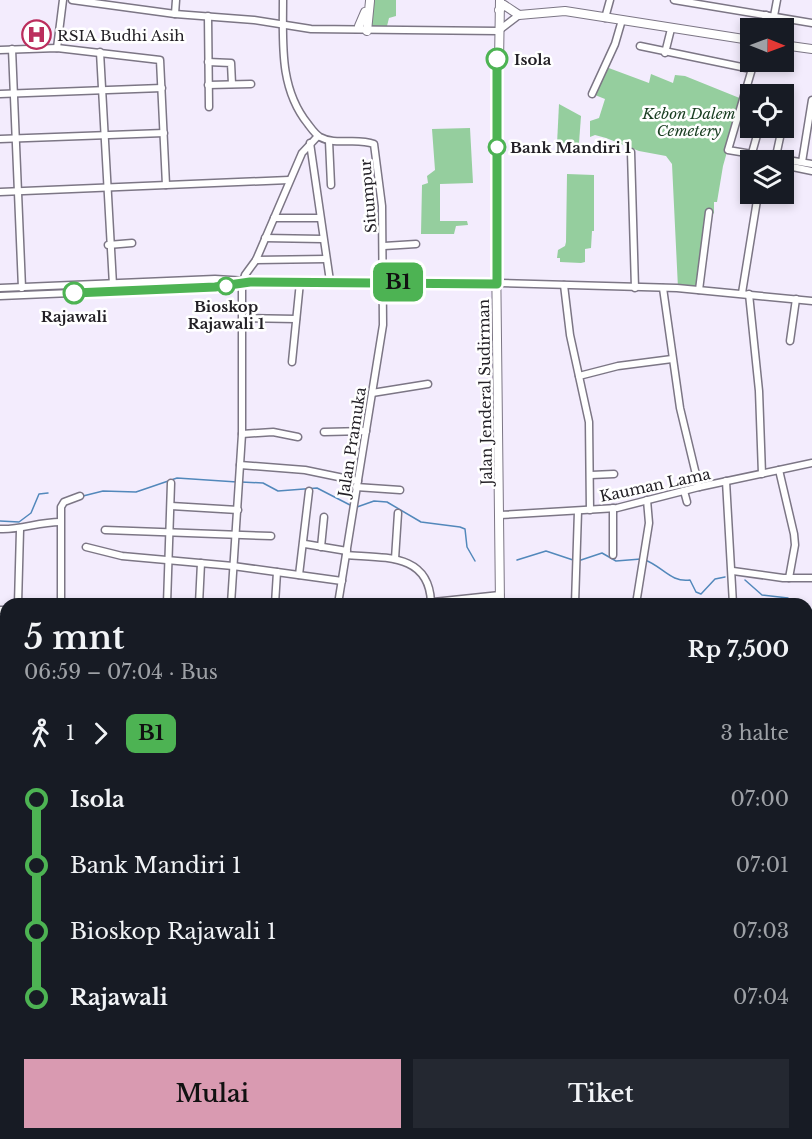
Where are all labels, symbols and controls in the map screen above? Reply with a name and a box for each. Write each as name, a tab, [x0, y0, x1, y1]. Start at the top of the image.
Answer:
north arrow	[740, 18, 794, 72]
map controls	[740, 18, 794, 204]
hospital icon: RSIA Budhi Asih	[20, 19, 52, 51]
place label: RSIA Budhi Asih	[57, 26, 185, 45]
marker: Isola	[486, 48, 508, 70]
place label: Isola	[514, 50, 552, 69]
button: locate	[740, 84, 794, 138]
park label: Kebon Dalem Cemetery	[641, 104, 736, 140]
marker: Bank Mandiri 1	[488, 138, 506, 156]
place label: Bank Mandiri 1	[510, 138, 632, 157]
button: layers	[740, 150, 794, 204]
street label: Situmpur	[355, 157, 381, 234]
line badge: B1	[371, 262, 425, 302]
text: B1	[385, 269, 411, 295]
marker: Bioskop Rajawali 1	[217, 277, 235, 295]
marker: Rajawali	[63, 282, 85, 304]
place label: Bioskop Rajawali 1	[187, 297, 265, 333]
street label: Jalan Jenderal Sudirman	[474, 299, 496, 487]
place label: Rajawali	[41, 307, 108, 326]
street label: Jalan Pramuka	[334, 385, 370, 500]
street label: Kauman Lama	[598, 464, 713, 506]
text: 5 mnt	[24, 617, 125, 658]
text: Rp 7,500	[688, 636, 789, 663]
text: 06:59 – 07:04 · Bus	[24, 660, 218, 684]
icon: walk	[24, 717, 57, 750]
icon: forward	[84, 717, 117, 750]
text: B1	[138, 720, 164, 746]
text: 1	[66, 721, 75, 745]
text: 3 halte	[721, 721, 789, 745]
text: Isola	[70, 786, 125, 813]
text: 07:00	[730, 787, 789, 811]
text: Bank Mandiri 1	[70, 852, 242, 879]
text: 07:01	[736, 853, 789, 877]
text: Bioskop Rajawali 1	[70, 918, 277, 945]
text: 07:03	[732, 919, 789, 943]
text: Rajawali	[70, 984, 168, 1011]
text: 07:04	[733, 985, 789, 1009]
button: Mulai	[24, 1059, 401, 1128]
button: Tiket	[413, 1059, 789, 1128]

